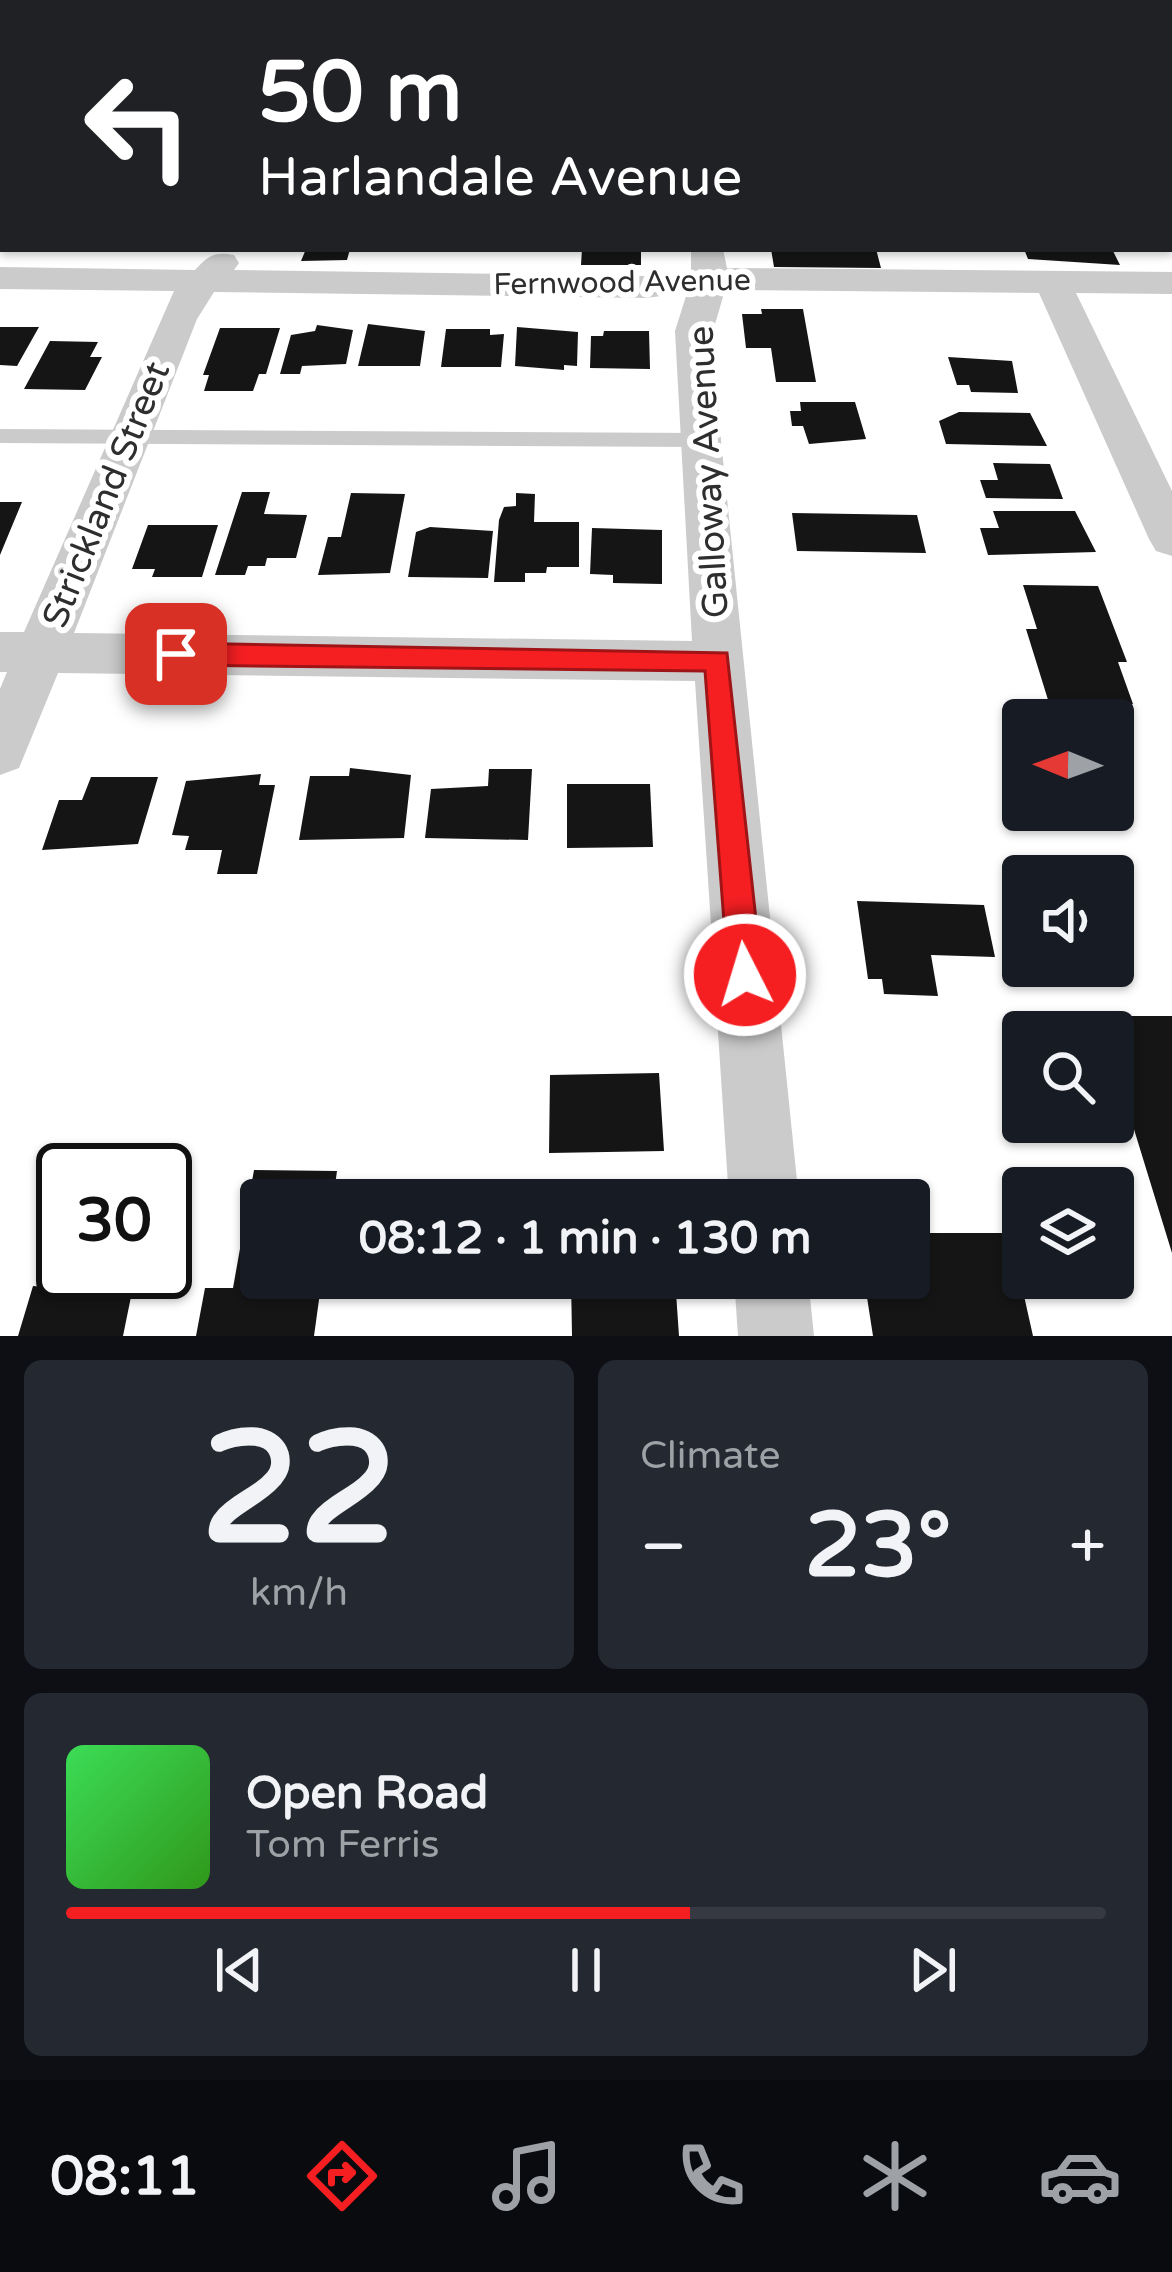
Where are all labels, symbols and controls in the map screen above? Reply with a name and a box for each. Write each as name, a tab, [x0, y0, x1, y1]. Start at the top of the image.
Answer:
text: 50 m	[258, 43, 462, 144]
icon: left	[60, 48, 216, 204]
text: Harlandale Avenue	[258, 145, 742, 210]
street label: Fernwood Avenue	[493, 262, 751, 303]
street label: Galloway Avenue	[679, 325, 738, 619]
street label: Strickland Street	[33, 355, 179, 634]
pin	[125, 603, 227, 705]
icon: arrive	[143, 621, 209, 687]
north arrow	[1002, 699, 1134, 831]
map controls	[1002, 699, 1134, 1299]
button: sound	[1002, 855, 1134, 987]
position arrow	[682, 912, 808, 1038]
button: search	[1002, 1011, 1134, 1143]
speed limit sign: 30	[36, 1143, 192, 1299]
button: layers	[1002, 1167, 1134, 1299]
text: 08:12 · 1 min · 130 m	[359, 1212, 811, 1266]
text: 22	[201, 1397, 397, 1585]
text: Climate	[640, 1432, 780, 1479]
text: 23°	[804, 1492, 951, 1601]
text: −	[640, 1507, 687, 1587]
text: +	[1069, 1507, 1106, 1587]
text: km/h	[250, 1569, 348, 1616]
text: Open Road	[246, 1767, 488, 1821]
text: Tom Ferris	[246, 1821, 439, 1868]
icon: previous	[206, 1937, 272, 2003]
icon: pause	[553, 1937, 619, 2003]
icon: next	[900, 1937, 966, 2003]
icon: directions	[300, 2134, 384, 2218]
icon: music	[485, 2134, 569, 2218]
icon: phone	[669, 2134, 753, 2218]
icon: climate	[853, 2134, 937, 2218]
icon: car	[1038, 2134, 1122, 2218]
text: 08:11	[50, 2144, 200, 2209]

